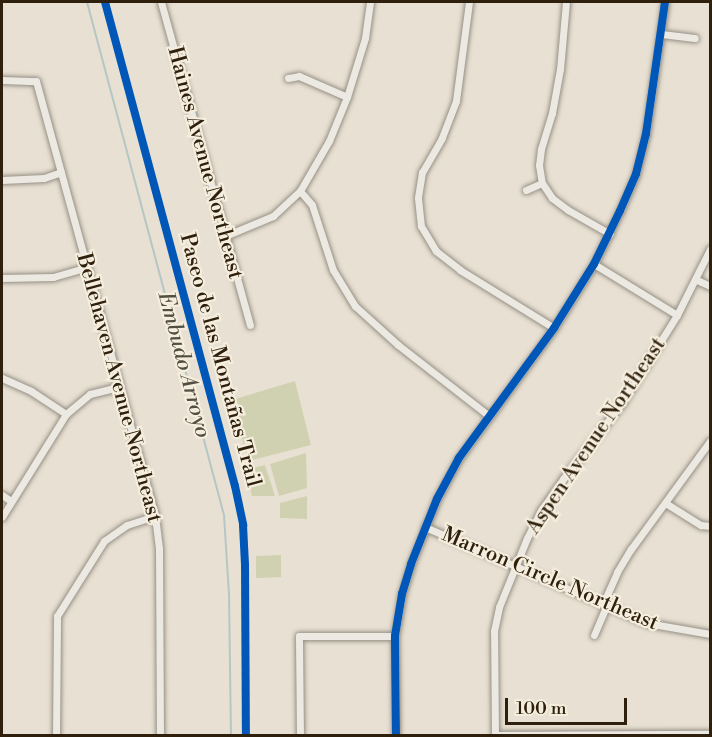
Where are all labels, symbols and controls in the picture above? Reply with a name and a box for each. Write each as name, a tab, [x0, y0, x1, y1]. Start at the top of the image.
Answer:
street label: Haines Avenue Northeast	[162, 44, 248, 282]
street label: Paseo de las Montañas Trail	[174, 230, 266, 490]
street label: Bellehaven Avenue Northeast	[71, 251, 167, 525]
water label: Embudo Arroyo	[152, 289, 216, 441]
street label: Aspen Avenue Northeast	[521, 333, 671, 539]
street label: Marron Circle Northeast	[438, 522, 662, 636]
scale bar	[508, 686, 630, 724]
text: 100 m	[516, 697, 567, 720]

